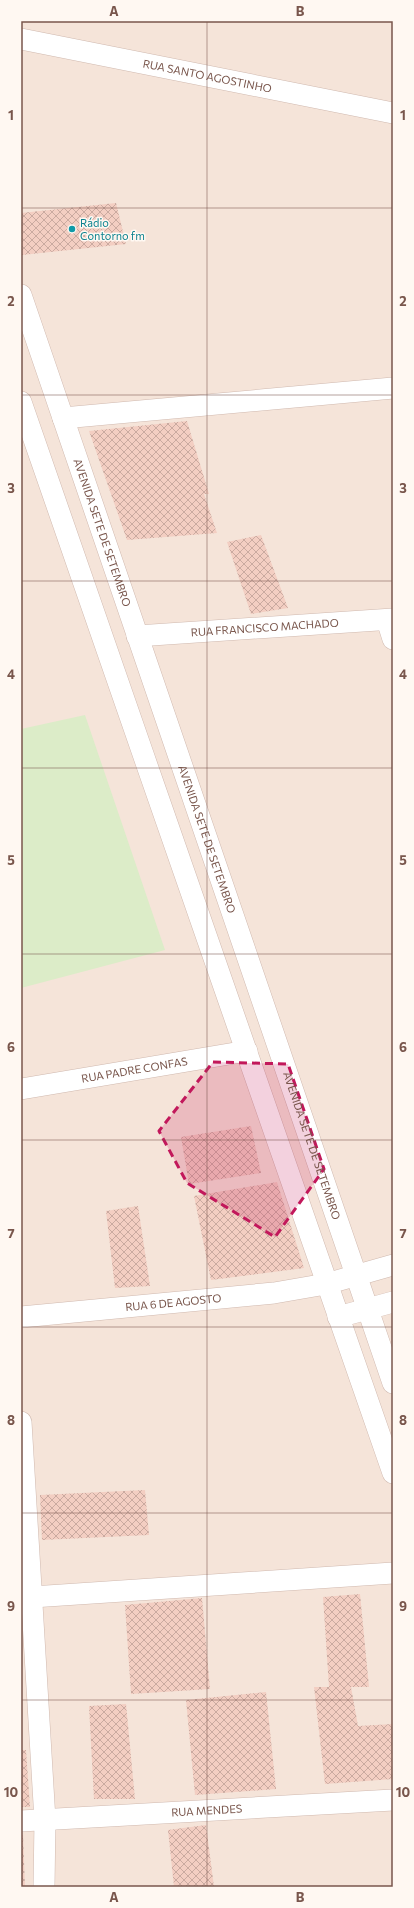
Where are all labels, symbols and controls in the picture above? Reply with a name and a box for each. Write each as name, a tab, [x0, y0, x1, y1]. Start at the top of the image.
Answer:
text: A	[109, 3, 119, 19]
text: B	[296, 3, 305, 19]
street label: RUA SANTO AGOSTINHO	[142, 56, 273, 95]
text: 1	[8, 107, 14, 123]
text: 1	[400, 107, 406, 123]
place label: Rádio Contorno fm	[80, 216, 145, 242]
marker: Rádio Contorno fm	[67, 224, 77, 234]
text: 2	[7, 293, 15, 309]
text: 2	[399, 293, 407, 309]
street label: AVENIDA SETE DE SETEMBRO	[71, 457, 134, 608]
text: 3	[7, 480, 15, 496]
text: 3	[399, 480, 407, 496]
street label: RUA FRANCISCO MACHADO	[190, 616, 339, 638]
text: 4	[7, 666, 15, 682]
text: 4	[399, 666, 407, 682]
street label: AVENIDA SETE DE SETEMBRO	[176, 763, 239, 915]
text: 5	[7, 852, 15, 868]
text: 5	[399, 852, 407, 868]
text: 6	[7, 1039, 15, 1055]
text: 6	[399, 1039, 407, 1055]
street label: RUA PADRE CONFAS	[80, 1054, 188, 1085]
street label: AVENIDA SETE DE SETEMBRO	[281, 1070, 344, 1221]
text: 7	[7, 1225, 15, 1241]
text: 7	[399, 1225, 407, 1241]
street label: RUA 6 DE AGOSTO	[125, 1291, 222, 1313]
text: 8	[7, 1412, 15, 1428]
text: 8	[399, 1412, 407, 1428]
text: 9	[7, 1598, 15, 1614]
text: 9	[399, 1598, 407, 1614]
text: 10	[4, 1784, 19, 1800]
text: 10	[396, 1784, 411, 1800]
street label: RUA MENDES	[171, 1802, 243, 1819]
text: A	[109, 1889, 119, 1905]
text: B	[296, 1889, 305, 1905]

